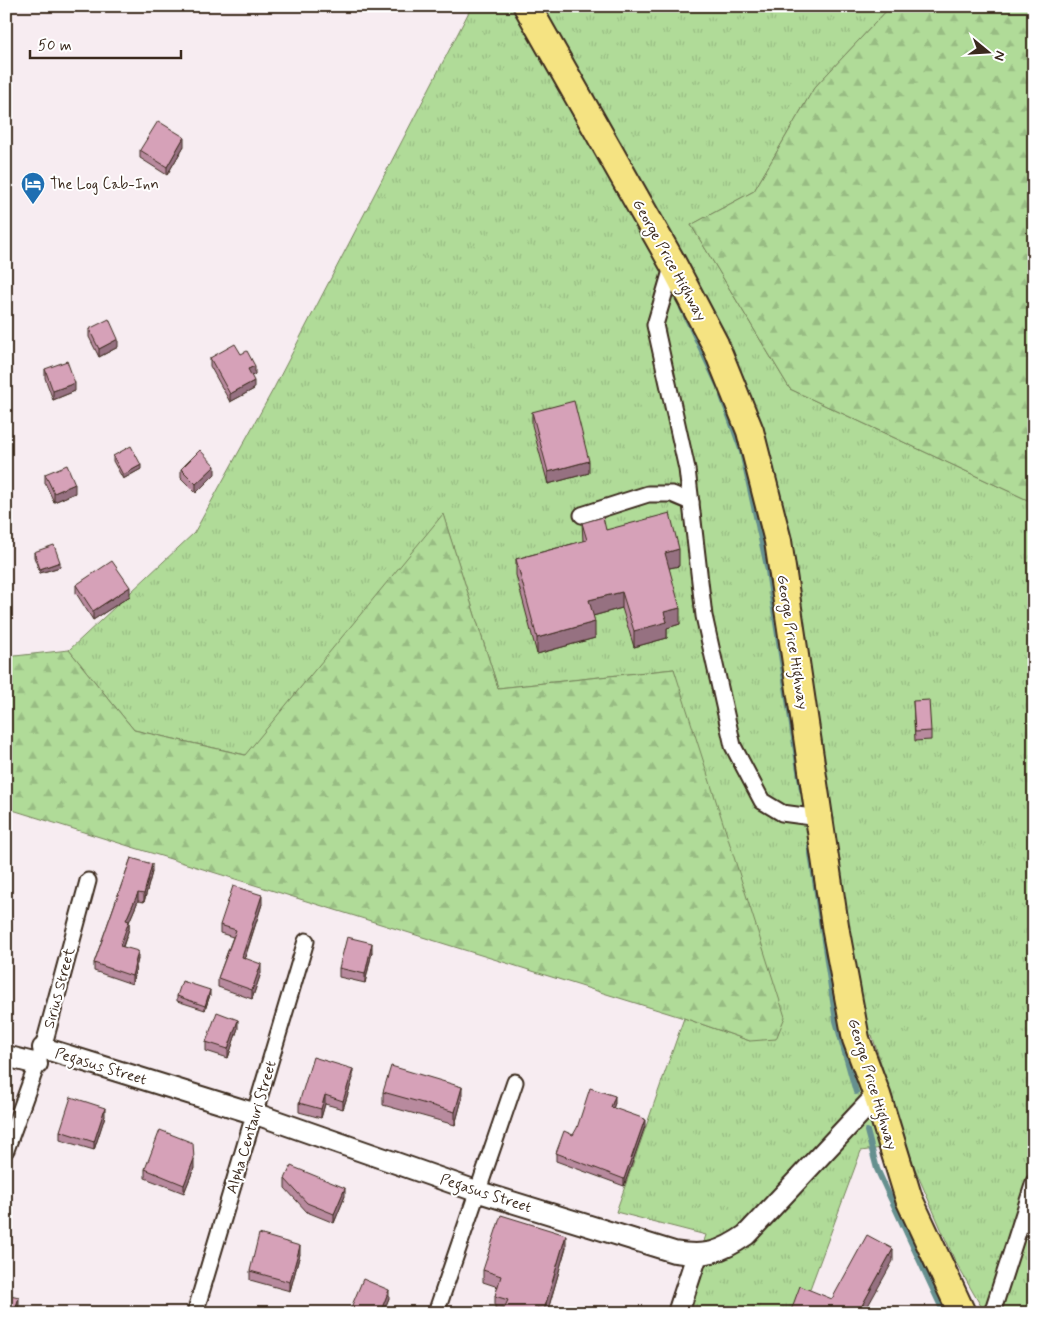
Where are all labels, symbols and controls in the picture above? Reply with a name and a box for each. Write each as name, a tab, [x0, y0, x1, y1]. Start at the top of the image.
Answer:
scale bar	[30, 28, 181, 60]
north arrow	[962, 28, 1012, 78]
text: 50 m	[38, 36, 72, 56]
text: N	[989, 48, 1009, 63]
hotel icon: The Log Cab-Inn	[20, 171, 46, 205]
place label: The Log Cab-Inn	[50, 175, 159, 195]
street label: George Price Highway	[626, 196, 711, 326]
street label: George Price Highway	[770, 573, 813, 711]
street label: Sirius Street	[40, 945, 80, 1031]
street label: George Price Highway	[842, 1016, 902, 1153]
street label: Pegasus Street	[52, 1044, 149, 1091]
street label: Alpha Centauri Street	[222, 1058, 282, 1196]
street label: Pegasus Street	[437, 1170, 534, 1219]

